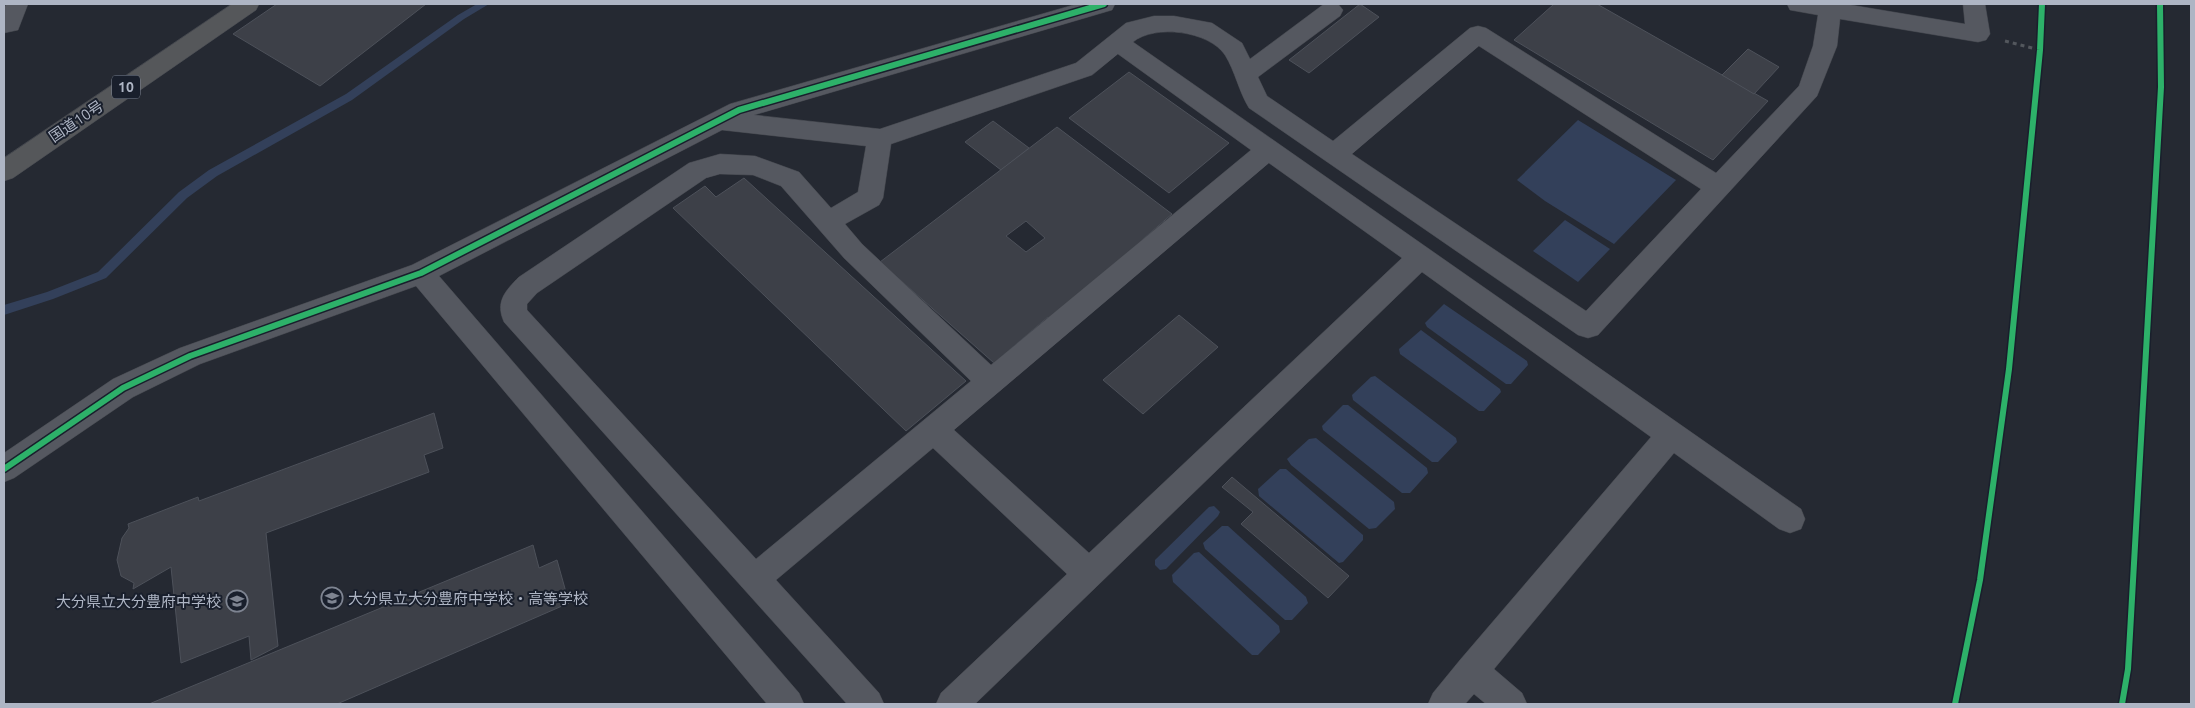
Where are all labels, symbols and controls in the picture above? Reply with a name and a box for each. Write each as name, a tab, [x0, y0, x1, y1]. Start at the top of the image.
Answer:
road number: 10	[112, 75, 140, 98]
street label: 国道10号	[46, 97, 106, 145]
school or university icon: 大分県立大分豊府中学校・高等学校	[320, 586, 344, 610]
school or university icon: 大分県立大分豊府中学校	[225, 589, 249, 613]
place label: 大分県立大分豊府中学校・高等学校	[348, 590, 588, 607]
place label: 大分県立大分豊府中学校	[56, 593, 221, 610]

